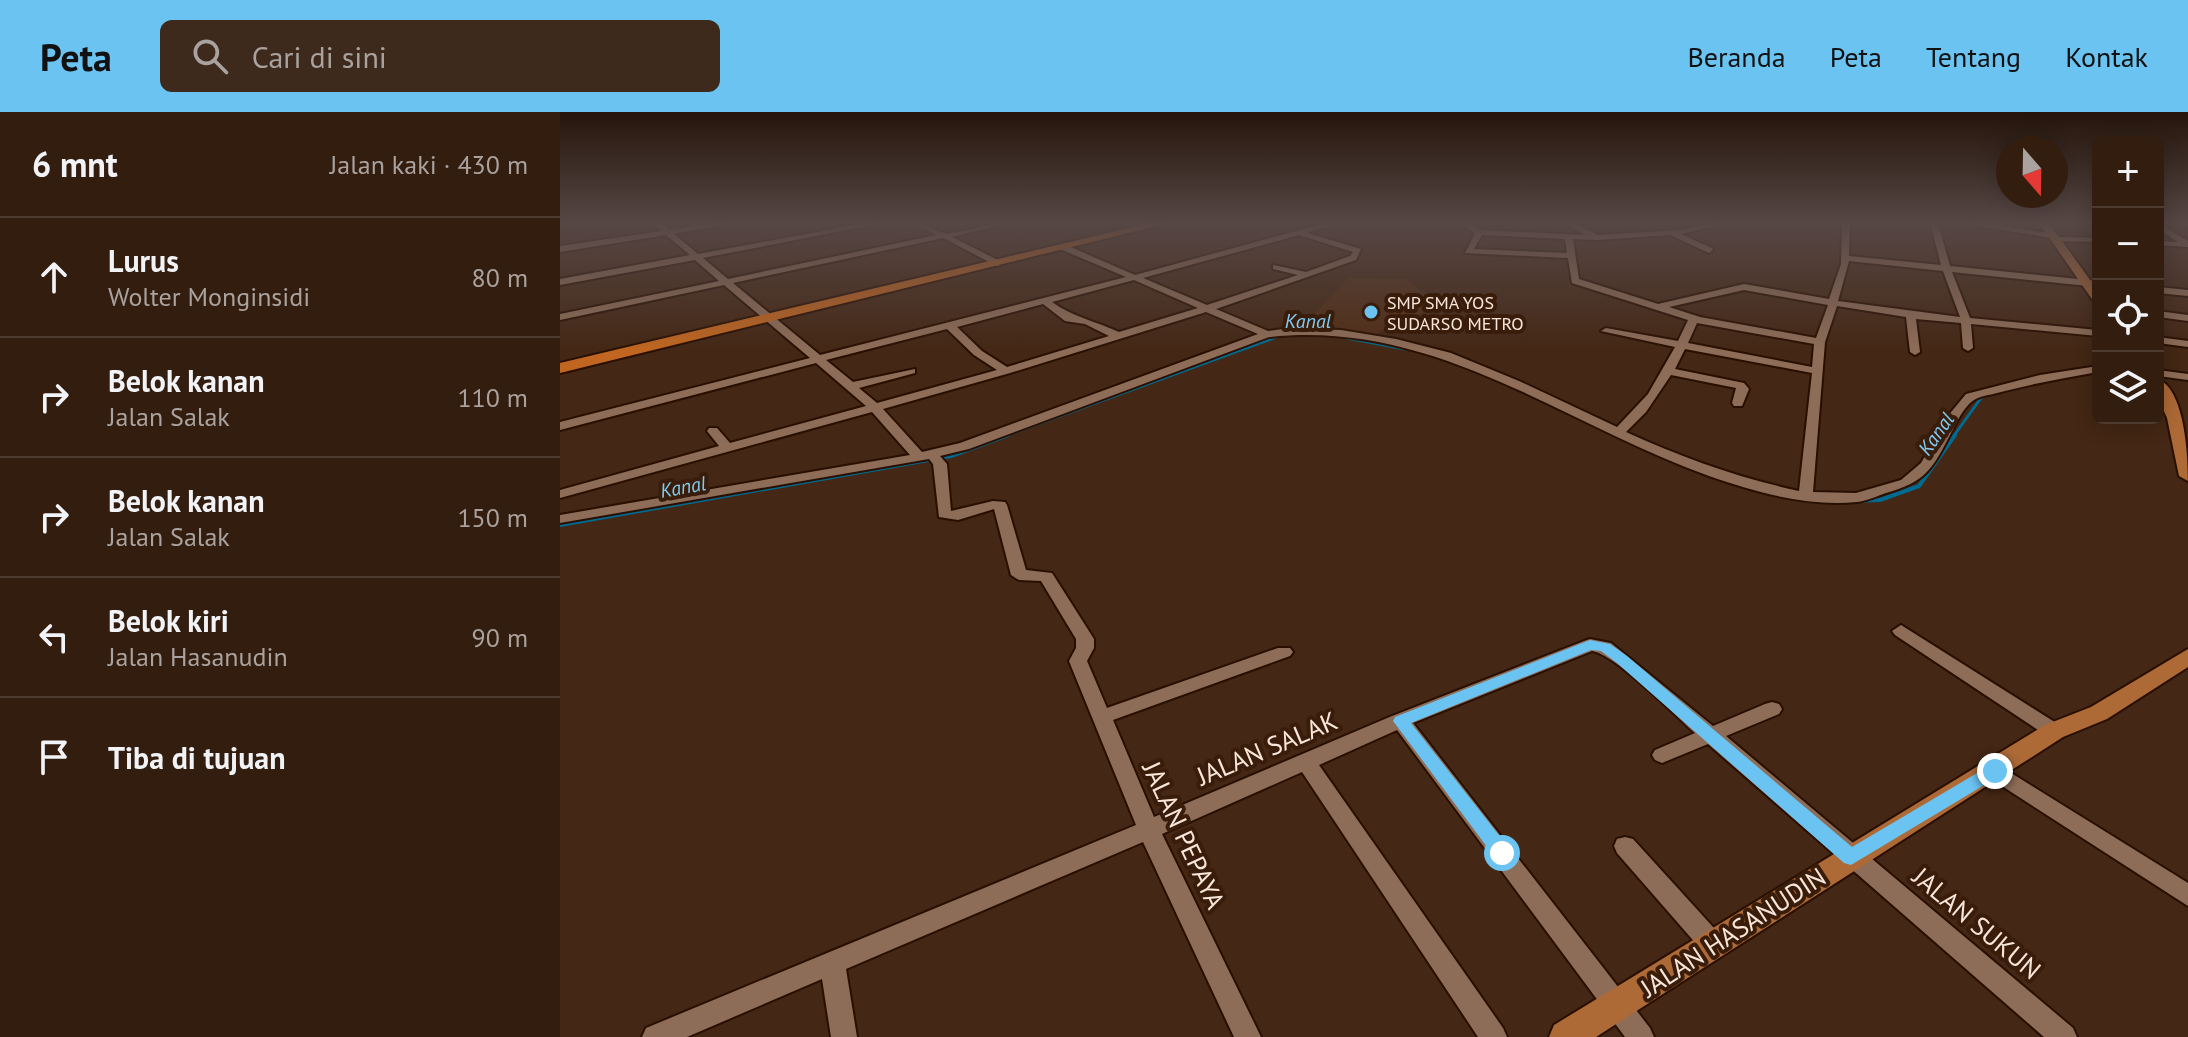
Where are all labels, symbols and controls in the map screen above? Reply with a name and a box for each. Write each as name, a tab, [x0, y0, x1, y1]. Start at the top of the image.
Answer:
search box	[160, 20, 720, 92]
text: Peta	[40, 32, 112, 81]
icon: search	[188, 34, 232, 78]
text: Cari di sini	[252, 37, 387, 76]
text: Beranda	[1687, 38, 1786, 75]
text: Peta	[1830, 38, 1882, 75]
text: Tentang	[1926, 38, 2021, 75]
text: Kontak	[2065, 38, 2148, 75]
north arrow	[1996, 136, 2068, 208]
map controls	[2092, 136, 2164, 424]
button: +	[2092, 136, 2164, 208]
text: 6 mnt	[32, 142, 118, 186]
text: Jalan kaki · 430 m	[330, 148, 528, 181]
button: −	[2092, 208, 2164, 280]
text: Lurus	[108, 241, 179, 280]
icon: ahead	[32, 255, 76, 299]
text: 80 m	[472, 261, 528, 294]
text: Wolter Monginsidi	[108, 280, 310, 313]
button: locate	[2092, 280, 2164, 352]
place label: SMP SMA YOS SUDARSO METRO	[1387, 291, 1524, 335]
marker: SMP SMA YOS SUDARSO METRO	[1362, 303, 1380, 321]
water label: Kanal	[1285, 308, 1332, 334]
button: layers	[2092, 352, 2164, 424]
text: Belok kanan	[108, 361, 265, 400]
icon: right	[32, 375, 76, 419]
text: 110 m	[457, 381, 528, 414]
text: Jalan Salak	[108, 400, 230, 433]
water label: Kanal	[1912, 407, 1960, 460]
water label: Kanal	[658, 470, 709, 504]
text: Belok kanan	[108, 481, 265, 520]
icon: right	[32, 495, 76, 539]
text: 150 m	[457, 501, 528, 534]
text: Jalan Salak	[108, 520, 230, 553]
text: Belok kiri	[108, 601, 229, 640]
icon: left	[32, 615, 76, 659]
text: 90 m	[472, 621, 528, 654]
text: Jalan Hasanudin	[108, 640, 288, 673]
street label: JALAN SALAK	[1191, 704, 1342, 793]
icon: arrive	[32, 735, 76, 779]
text: Tiba di tujuan	[108, 738, 286, 777]
route end	[1977, 753, 2013, 789]
street label: JALAN PEPAYA	[1135, 755, 1233, 914]
route start	[1484, 835, 1520, 871]
street label: JALAN SUKUN	[1905, 859, 2048, 986]
street label: JALAN HASANUDIN	[1633, 860, 1832, 1005]

